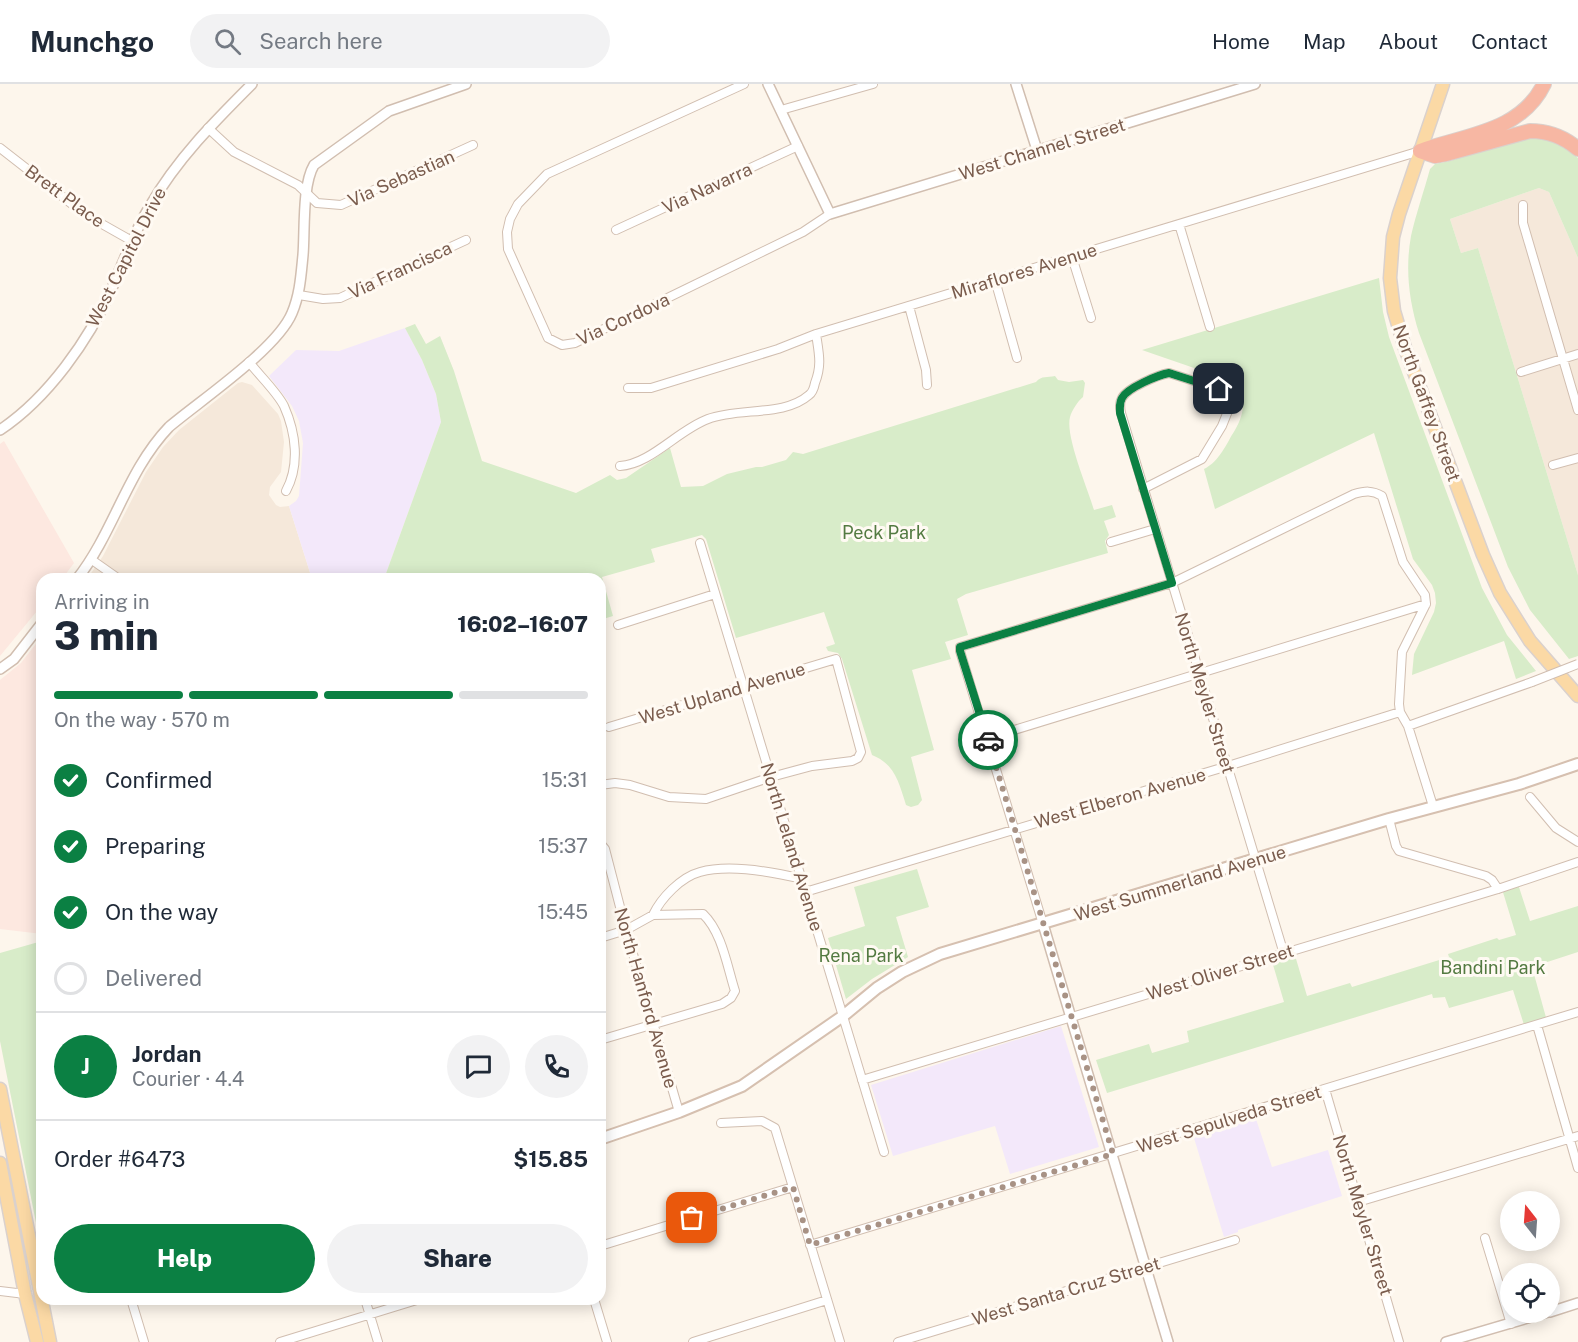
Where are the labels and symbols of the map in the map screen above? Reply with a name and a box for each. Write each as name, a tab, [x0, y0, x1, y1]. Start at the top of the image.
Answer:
street label: West Channel Street	[956, 114, 1128, 184]
street label: Via Sebastian	[345, 145, 457, 211]
street label: Via Navarra	[659, 158, 755, 218]
street label: Brett Place	[21, 160, 109, 232]
street label: West Capitol Drive	[82, 184, 170, 330]
street label: Via Francisca	[345, 237, 455, 303]
street label: Miraflores Avenue	[949, 239, 1099, 303]
street label: Via Cordova	[573, 288, 673, 350]
street label: North Gaffey Street	[1389, 322, 1465, 484]
pin	[1193, 363, 1244, 414]
park label: Peck Park	[842, 522, 926, 543]
street label: North Meyler Street	[1171, 610, 1239, 776]
street label: West Upland Avenue	[636, 658, 808, 728]
courier	[958, 710, 1018, 770]
street label: North Leland Avenue	[756, 760, 828, 934]
street label: West Elberon Avenue	[1032, 763, 1208, 833]
street label: West Summerland Avenue	[1072, 841, 1288, 925]
street label: North Hanford Avenue	[610, 905, 682, 1091]
street label: West Oliver Street	[1144, 940, 1296, 1004]
park label: Rena Park	[818, 945, 904, 966]
park label: Bandini Park	[1440, 957, 1546, 978]
street label: West Sepulveda Street	[1134, 1081, 1324, 1157]
street label: North Meyler Street	[1329, 1132, 1397, 1298]
north arrow	[1500, 1191, 1560, 1251]
pin	[666, 1192, 717, 1243]
street label: West Santa Cruz Street	[969, 1252, 1163, 1330]

